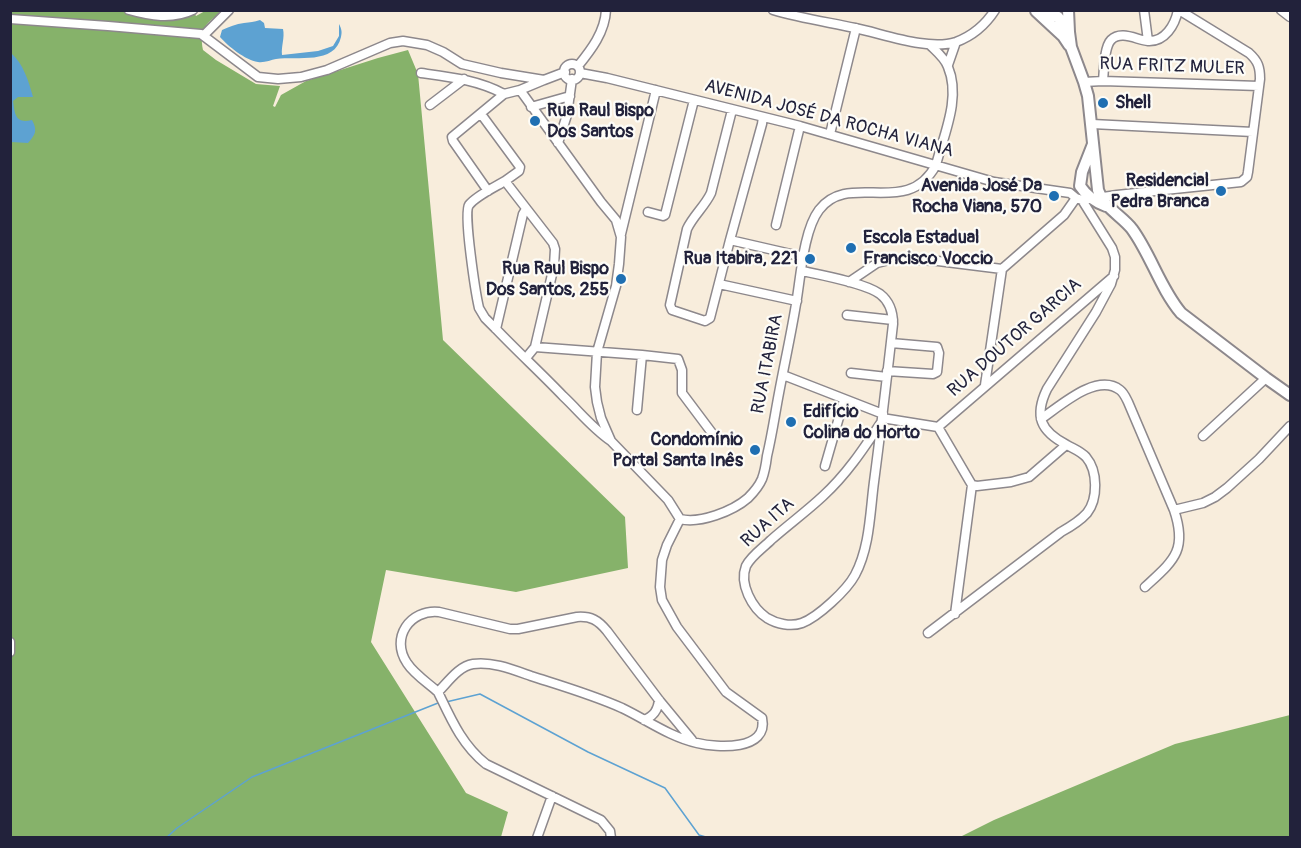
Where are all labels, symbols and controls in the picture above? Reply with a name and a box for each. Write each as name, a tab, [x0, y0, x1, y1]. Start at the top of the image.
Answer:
street label: RUA FRITZ MULER	[1099, 54, 1245, 80]
street label: AVENIDA JOSÉ DA ROCHA VIANA	[702, 75, 956, 163]
place label: Shell	[1115, 92, 1151, 114]
marker: Shell	[1096, 96, 1110, 110]
place label: Rua Raul Bispo Dos Santos	[547, 100, 654, 142]
marker: Rua Raul Bispo Dos Santos	[528, 114, 542, 128]
place label: Residencial Pedra Branca	[1111, 170, 1209, 213]
place label: Avenida José Da Rocha Viana, 570	[912, 175, 1042, 218]
marker: Residencial Pedra Branca	[1214, 184, 1228, 198]
marker: Avenida José Da Rocha Viana, 570	[1047, 189, 1061, 203]
place label: Escola Estadual Francisco Voccio	[863, 227, 993, 270]
marker: Escola Estadual Francisco Voccio	[844, 241, 858, 255]
place label: Rua Itabira, 221	[683, 248, 798, 270]
marker: Rua Itabira, 221	[803, 252, 817, 266]
place label: Rua Raul Bispo Dos Santos, 255	[486, 258, 609, 300]
marker: Rua Raul Bispo Dos Santos, 255	[614, 272, 628, 286]
street label: RUA DOUTOR GARCIA	[944, 274, 1086, 402]
street label: RUA ITABIRA	[748, 312, 788, 416]
place label: Edifício Colina do Horto	[803, 401, 920, 444]
marker: Edifício Colina do Horto	[784, 415, 798, 429]
place label: Condomínio Portal Santa Inês	[612, 429, 743, 472]
marker: Condomínio Portal Santa Inês	[748, 443, 762, 457]
street label: RUA ITA	[737, 494, 799, 552]

